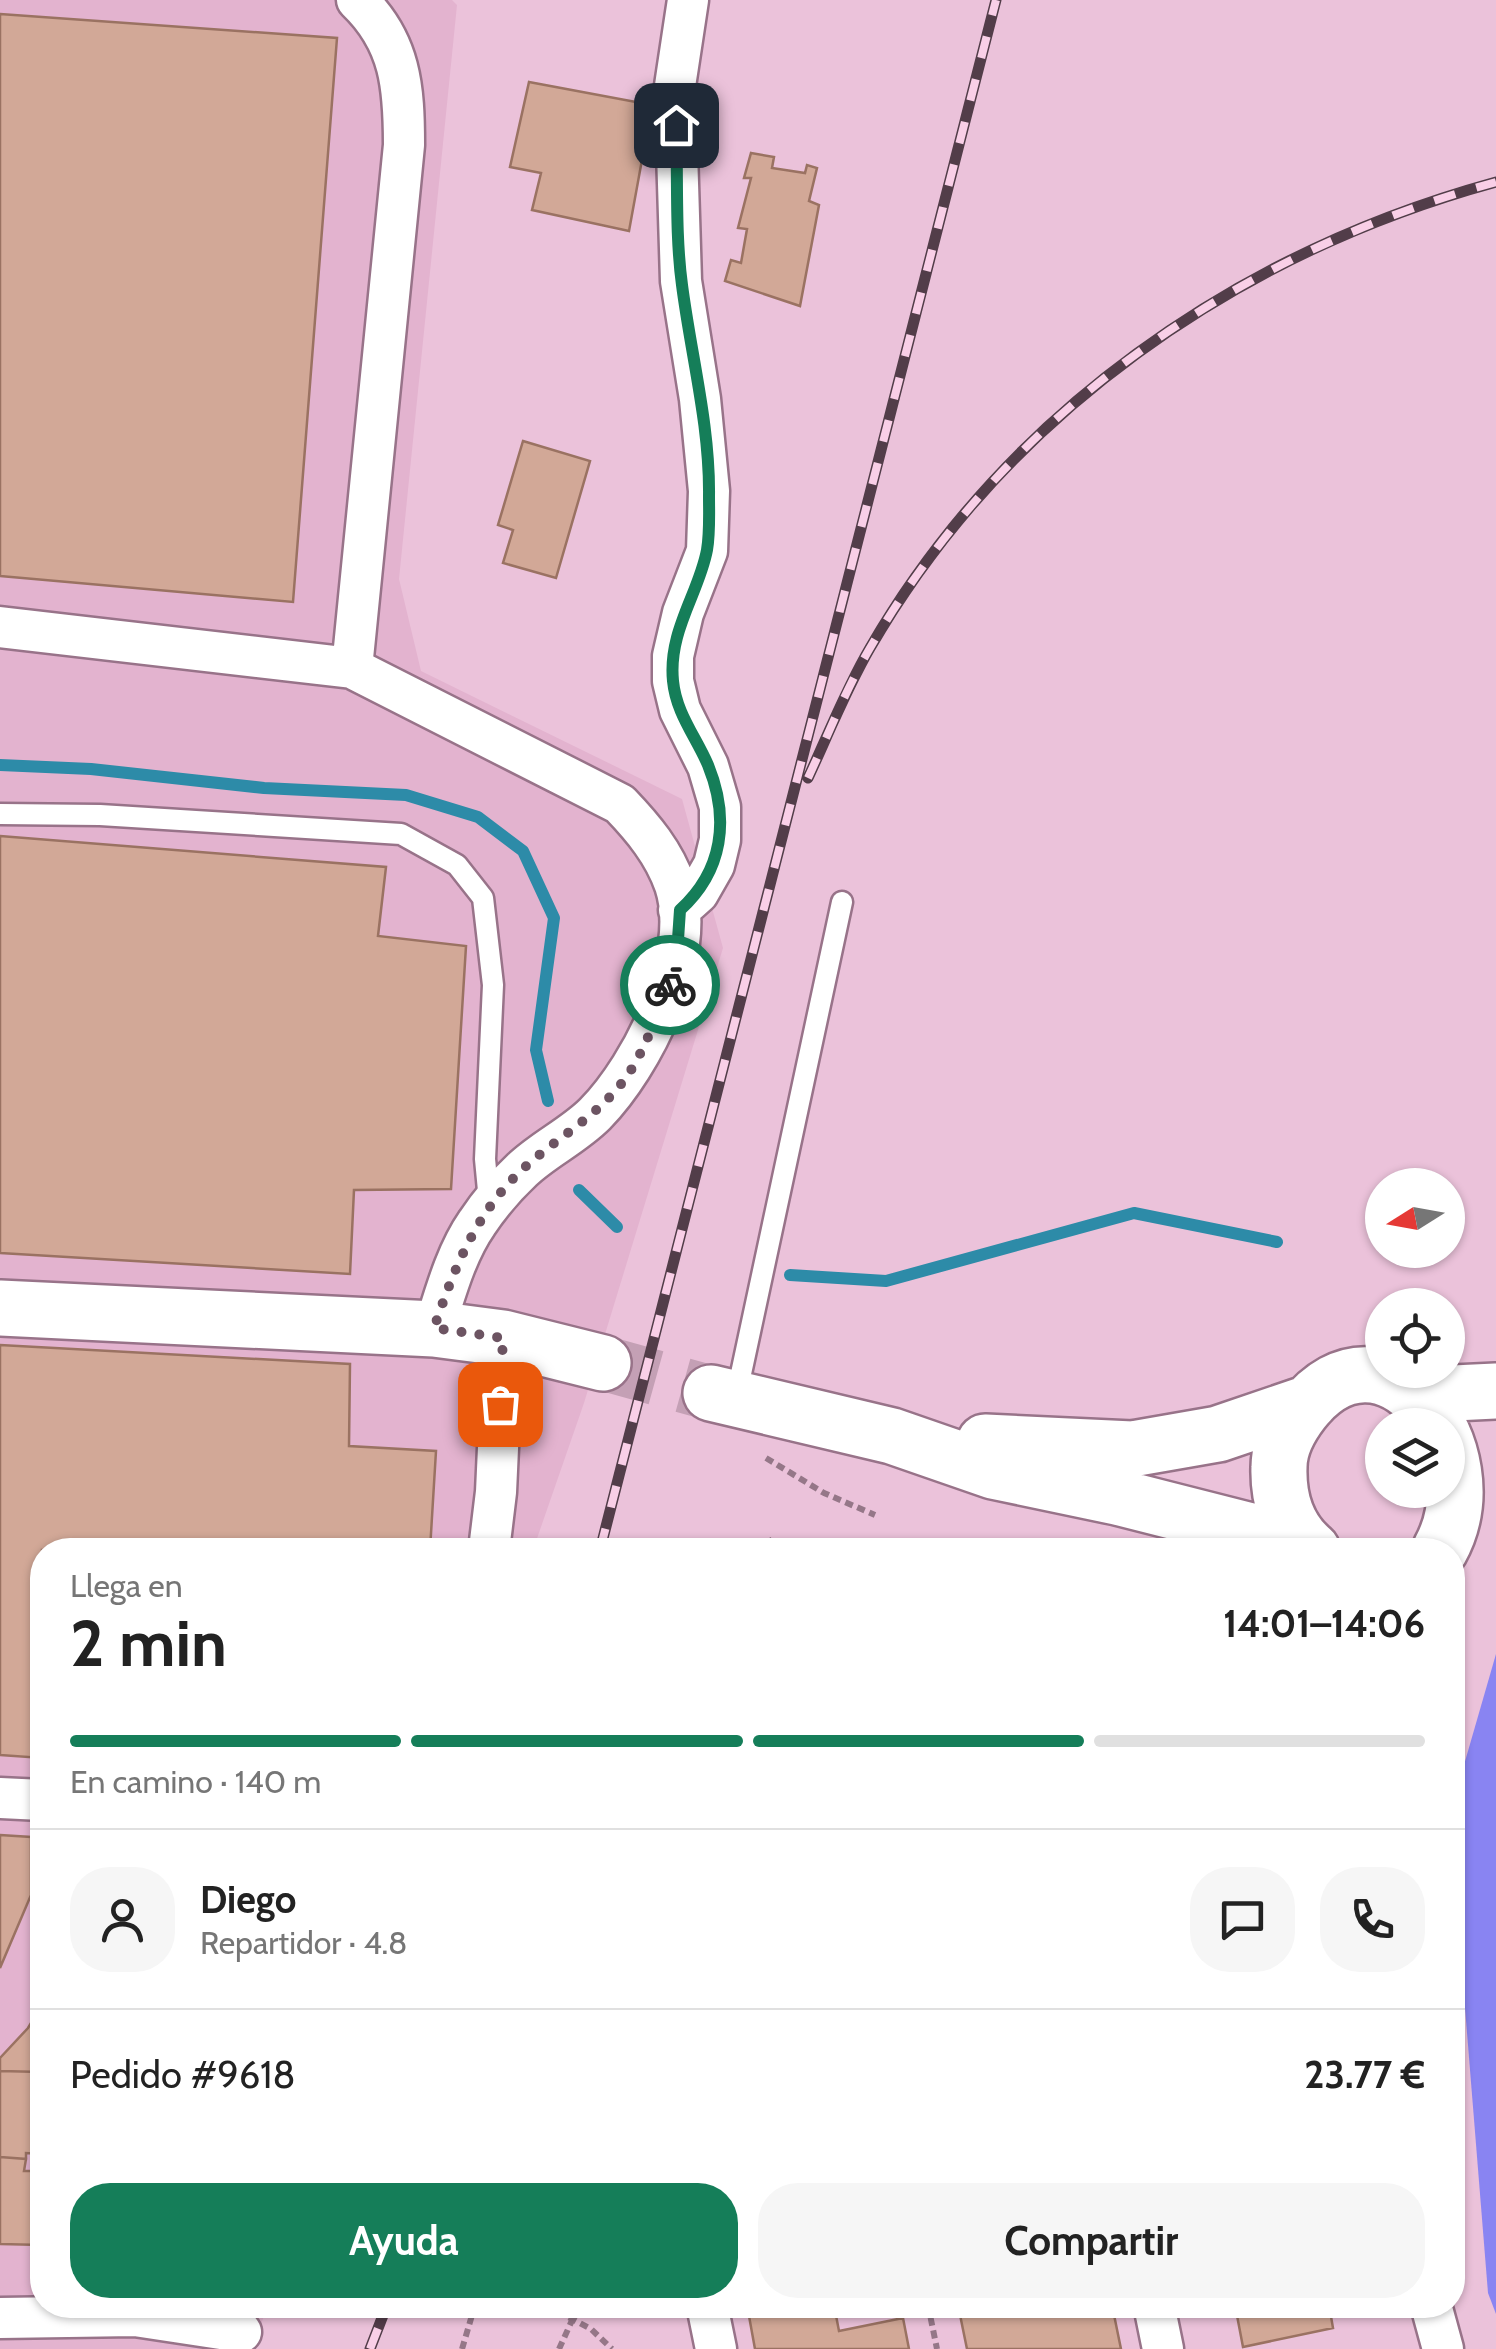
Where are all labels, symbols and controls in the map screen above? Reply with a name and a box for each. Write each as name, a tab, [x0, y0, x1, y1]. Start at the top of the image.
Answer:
pin	[634, 83, 719, 168]
icon: home	[649, 98, 704, 153]
courier	[620, 935, 720, 1035]
icon: bike	[643, 958, 698, 1013]
north arrow	[1365, 1168, 1465, 1268]
map controls	[1365, 1168, 1465, 1508]
button: locate	[1365, 1288, 1465, 1388]
pin	[458, 1362, 543, 1447]
icon: bag	[473, 1377, 528, 1432]
button: layers	[1365, 1408, 1465, 1508]
text: Llega en	[70, 1566, 183, 1605]
text: 14:01–14:06	[1223, 1600, 1425, 1647]
text: 2 min	[70, 1603, 227, 1682]
text: En camino · 140 m	[70, 1762, 321, 1801]
button: person	[70, 1867, 175, 1972]
button: chat	[1190, 1867, 1295, 1972]
button: phone	[1320, 1867, 1425, 1972]
text: Diego	[200, 1876, 296, 1923]
text: Repartidor · 4.8	[200, 1923, 408, 1962]
text: Pedido #9618	[70, 2051, 295, 2098]
text: 23.77 €	[1304, 2051, 1425, 2098]
button: Ayuda	[70, 2183, 738, 2298]
button: Compartir	[758, 2183, 1425, 2298]

